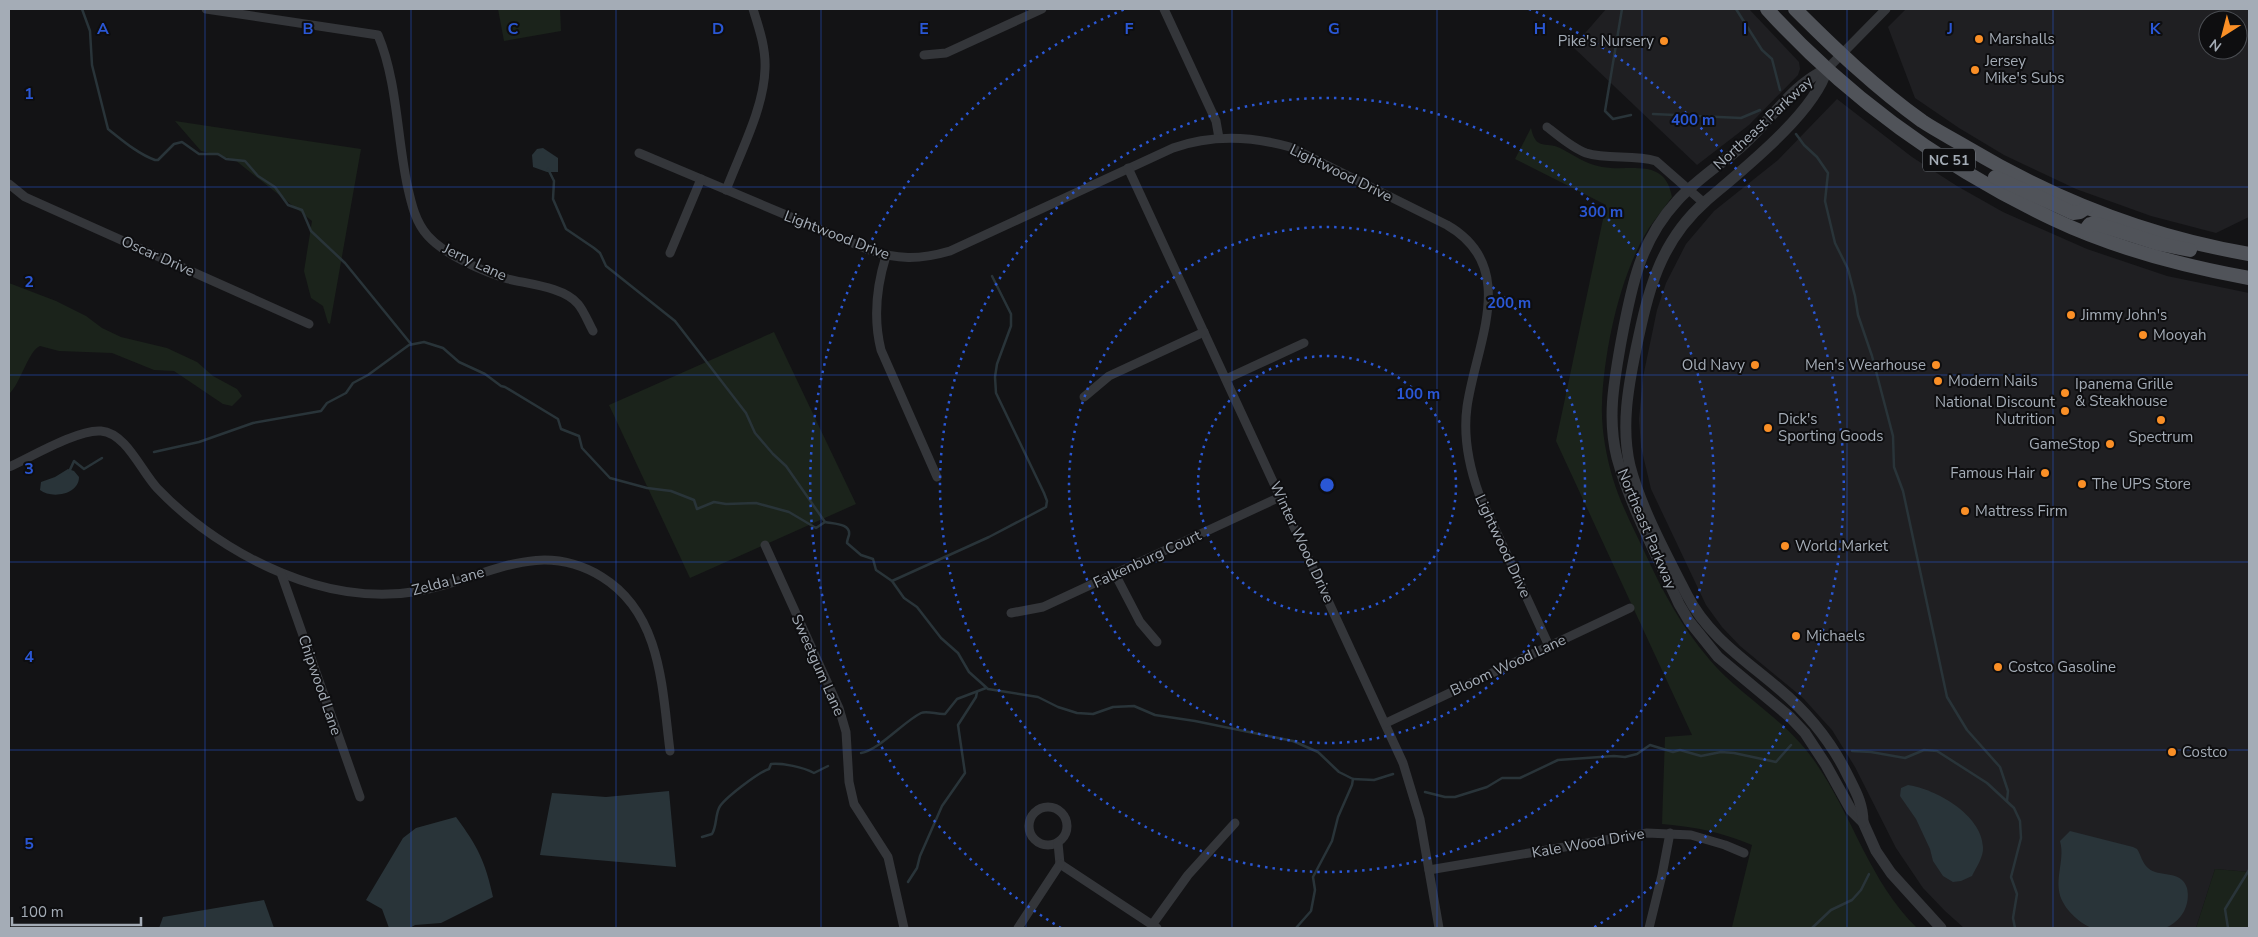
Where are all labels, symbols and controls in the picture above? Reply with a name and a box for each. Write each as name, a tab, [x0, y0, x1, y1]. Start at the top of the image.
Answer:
north arrow	[2198, 10, 2248, 60]
text: A	[97, 18, 109, 40]
text: B	[302, 18, 314, 40]
text: C	[508, 18, 519, 40]
text: D	[712, 18, 724, 40]
text: E	[919, 18, 929, 40]
text: F	[1125, 18, 1134, 40]
text: G	[1328, 18, 1340, 40]
text: H	[1534, 18, 1546, 40]
text: I	[1743, 18, 1747, 40]
text: J	[1946, 18, 1953, 40]
text: K	[2150, 18, 2162, 40]
place label: Marshalls	[1989, 29, 2055, 49]
place label: Pike's Nursery	[1558, 31, 1654, 51]
marker: Marshalls	[1973, 33, 1985, 45]
text: N	[2206, 34, 2225, 56]
marker: Pike's Nursery	[1658, 35, 1670, 47]
place label: Jersey Mike's Subs	[1984, 51, 2065, 88]
marker: Jersey Mike's Subs	[1969, 64, 1981, 76]
street label: Northeast Parkway	[1709, 72, 1817, 174]
text: 1	[24, 83, 34, 105]
text: 400 m	[1671, 110, 1715, 130]
street label: Lightwood Drive	[1286, 140, 1396, 206]
road number: NC 51	[1923, 148, 1975, 172]
text: 300 m	[1579, 202, 1623, 222]
street label: Lightwood Drive	[781, 206, 893, 264]
street label: Oscar Drive	[118, 231, 198, 281]
street label: Jerry Lane	[439, 238, 510, 285]
text: 2	[24, 271, 34, 293]
text: 200 m	[1487, 293, 1531, 313]
place label: Jimmy John's	[2080, 305, 2167, 325]
marker: Jimmy John's	[2065, 309, 2077, 321]
place label: Mooyah	[2153, 325, 2206, 345]
marker: Mooyah	[2137, 329, 2149, 341]
place label: Old Navy	[1682, 355, 1745, 375]
place label: Men's Wearhouse	[1805, 355, 1926, 375]
marker: Old Navy	[1749, 359, 1761, 371]
marker: Men's Wearhouse	[1930, 359, 1942, 371]
place label: Modern Nails	[1948, 371, 2038, 391]
place label: Ipanema Grille & Steakhouse	[2075, 374, 2173, 411]
marker: Modern Nails	[1932, 375, 1944, 387]
text: 100 m	[1396, 384, 1440, 404]
marker: Ipanema Grille & Steakhouse	[2059, 387, 2071, 399]
place label: National Discount Nutrition	[1935, 392, 2056, 429]
marker: National Discount Nutrition	[2059, 405, 2071, 417]
place label: Dick's Sporting Goods	[1778, 409, 1884, 446]
marker: Spectrum	[2155, 414, 2167, 426]
marker: Dick's Sporting Goods	[1762, 422, 1774, 434]
place label: Spectrum	[2129, 427, 2193, 447]
place label: GameStop	[2029, 434, 2100, 454]
marker: GameStop	[2104, 438, 2116, 450]
text: 3	[24, 458, 34, 480]
place label: Famous Hair	[1950, 463, 2036, 483]
street label: Northeast Parkway	[1613, 466, 1682, 592]
marker: Famous Hair	[2039, 467, 2051, 479]
place label: The UPS Store	[2092, 474, 2191, 494]
centre of rings	[1318, 476, 1336, 494]
street label: Winter Wood Drive	[1265, 478, 1339, 606]
marker: The UPS Store	[2076, 478, 2088, 490]
street label: Lightwood Drive	[1470, 491, 1536, 601]
place label: Mattress Firm	[1975, 501, 2068, 521]
marker: Mattress Firm	[1959, 505, 1971, 517]
street label: Falkenburg Court	[1090, 525, 1205, 593]
place label: World Market	[1795, 536, 1889, 556]
marker: World Market	[1779, 540, 1791, 552]
street label: Zelda Lane	[410, 562, 486, 600]
street label: Sweetgum Lane	[787, 611, 849, 719]
place label: Michaels	[1806, 626, 1865, 646]
street label: Bloom Wood Lane	[1447, 629, 1569, 701]
marker: Michaels	[1790, 630, 1802, 642]
street label: Chipwood Lane	[293, 632, 347, 738]
text: 4	[24, 646, 34, 668]
place label: Costco Gasoline	[2008, 657, 2116, 677]
marker: Costco Gasoline	[1992, 661, 2004, 673]
place label: Costco	[2182, 742, 2227, 762]
marker: Costco	[2166, 746, 2178, 758]
street label: Kale Wood Drive	[1530, 823, 1646, 863]
text: 5	[24, 833, 34, 855]
scale bar	[12, 894, 141, 926]
text: 100 m	[20, 902, 64, 922]

